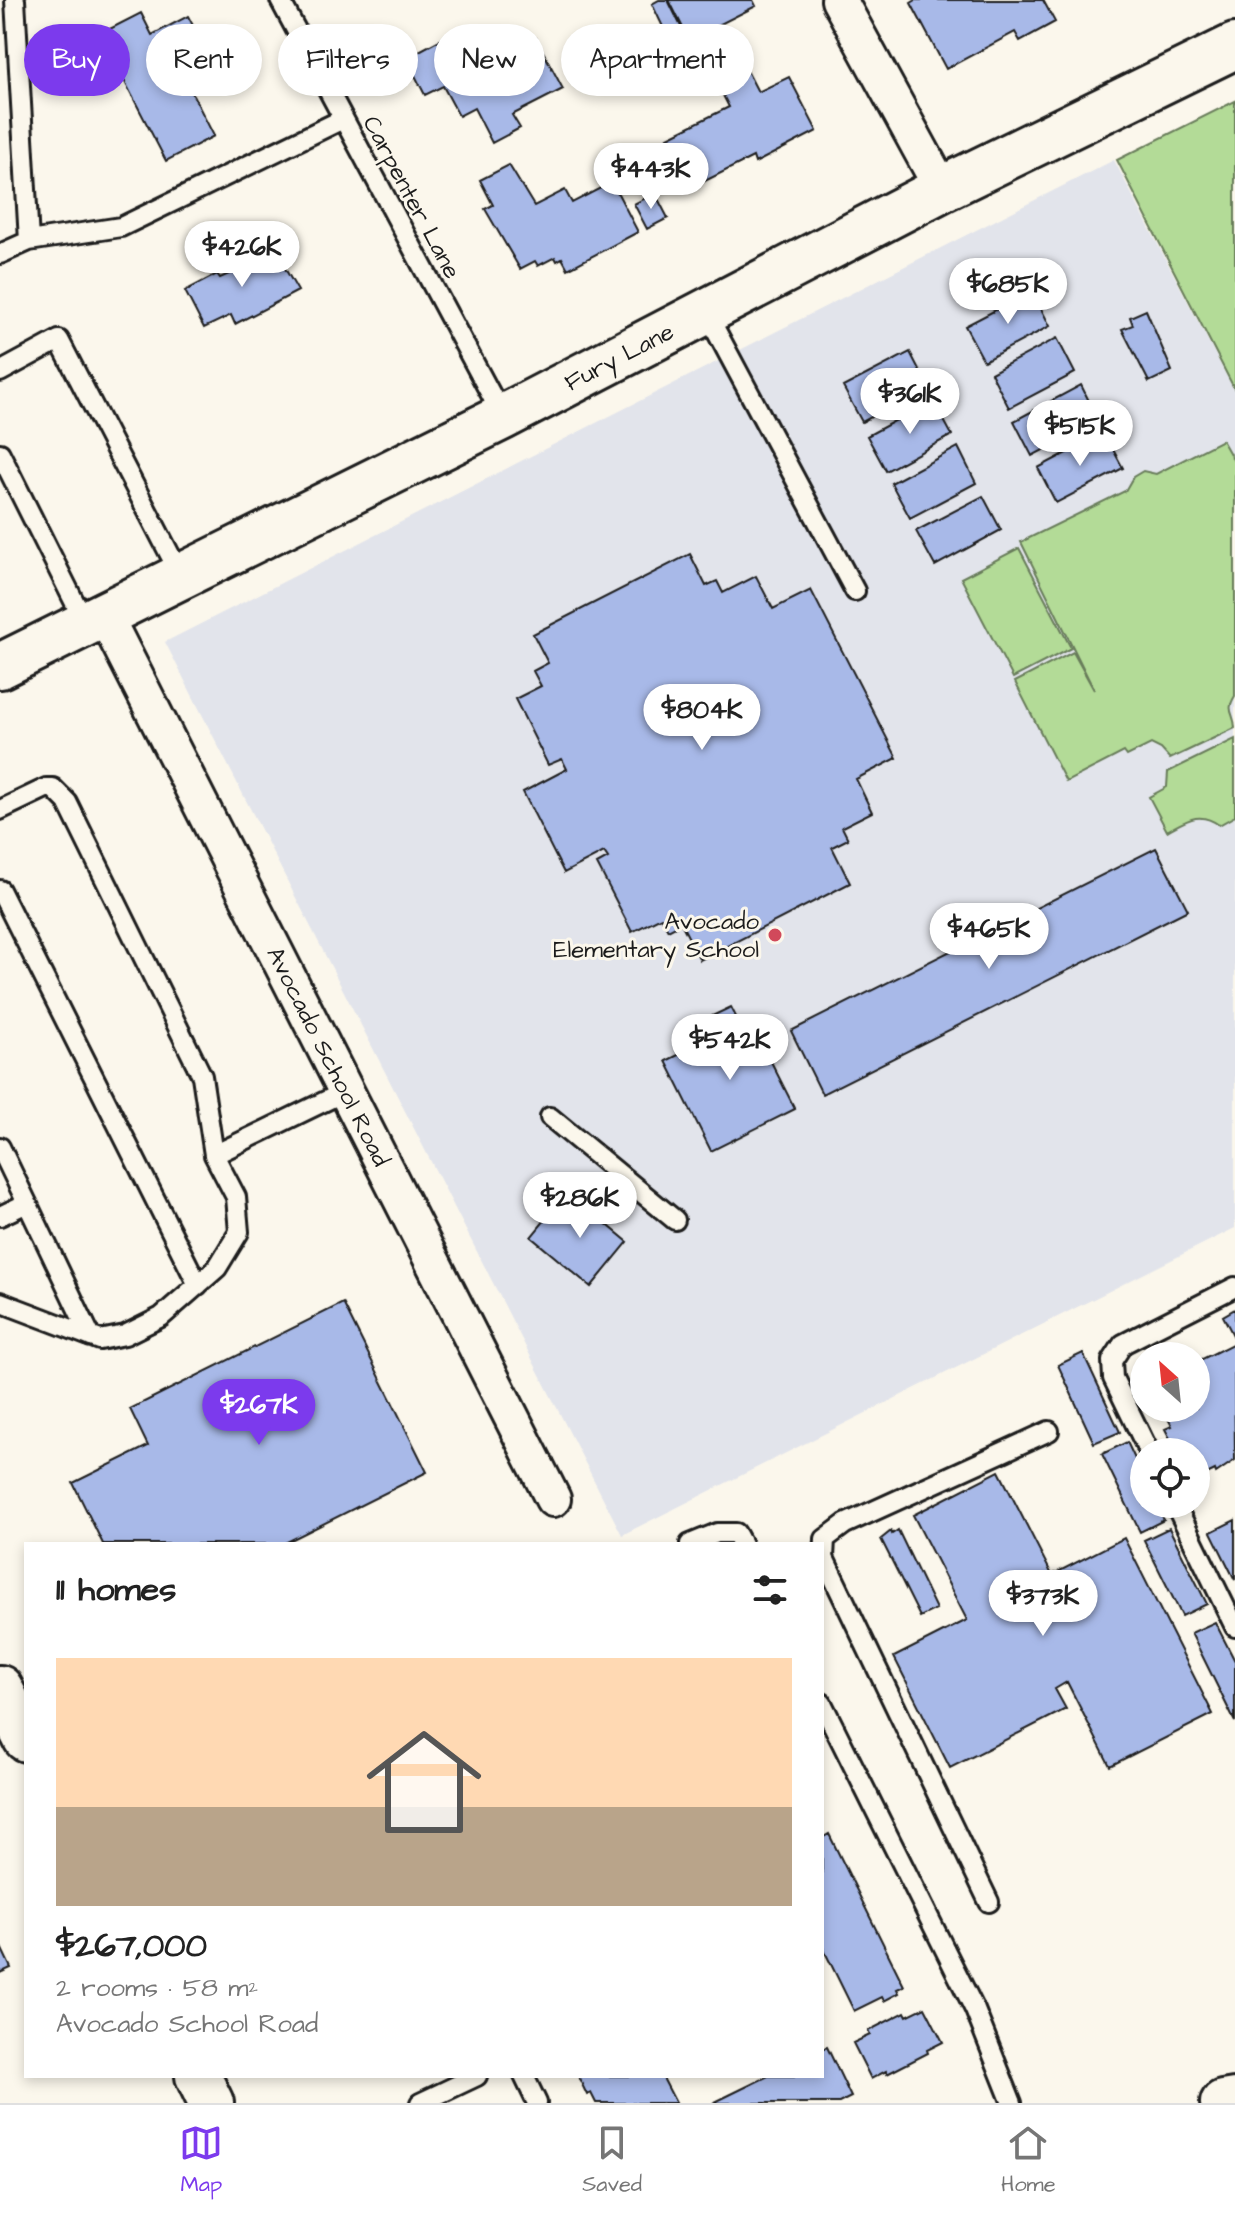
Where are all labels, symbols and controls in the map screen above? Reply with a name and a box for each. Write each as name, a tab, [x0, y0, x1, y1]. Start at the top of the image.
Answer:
chip: Buy	[24, 24, 130, 96]
chip: Rent	[146, 24, 262, 96]
chip: Filters	[278, 24, 418, 96]
chip: New	[434, 24, 545, 96]
chip: Apartment	[561, 24, 754, 96]
street label: Carpenter Lane	[354, 110, 468, 285]
pin: $443K	[595, 143, 707, 211]
text: $443K	[612, 151, 690, 187]
pin: $426K	[186, 221, 298, 289]
text: $426K	[202, 229, 282, 265]
pin: $685K	[952, 258, 1064, 326]
text: $685K	[967, 266, 1049, 302]
street label: Fury Lane	[559, 315, 680, 400]
pin: $361K	[854, 368, 966, 436]
text: $361K	[878, 376, 942, 412]
pin: $515K	[1024, 400, 1136, 468]
text: $515K	[1045, 408, 1115, 444]
pin: $804K	[646, 684, 758, 752]
text: $804K	[661, 692, 743, 728]
pin: $465K	[933, 903, 1045, 971]
place label: Avocado Elementary School	[553, 905, 759, 968]
text: $465K	[948, 911, 1030, 947]
marker: Avocado Elementary School	[766, 926, 784, 944]
street label: Avocado School Road	[258, 941, 397, 1172]
pin: $542K	[674, 1014, 786, 1082]
text: $542K	[689, 1022, 771, 1058]
pin: $286K	[524, 1172, 636, 1240]
text: $286K	[541, 1180, 619, 1216]
north arrow	[1130, 1342, 1210, 1422]
map controls	[1130, 1342, 1210, 1518]
pin: $267K	[203, 1379, 315, 1447]
text: $267K	[220, 1387, 298, 1423]
button: locate	[1130, 1438, 1210, 1518]
text: 11 homes	[56, 1566, 176, 1614]
icon: filters	[748, 1568, 792, 1612]
pin: $373K	[987, 1570, 1099, 1638]
text: $373K	[1007, 1578, 1079, 1614]
icon: home	[352, 1710, 496, 1854]
text: $267,000	[56, 1922, 207, 1970]
text: 2 rooms · 58 m²	[56, 1970, 258, 2006]
text: Avocado School Road	[56, 2006, 318, 2042]
tab: Map	[179, 2121, 223, 2200]
tab: Saved	[582, 2121, 642, 2200]
tab: Home	[1001, 2121, 1056, 2200]

